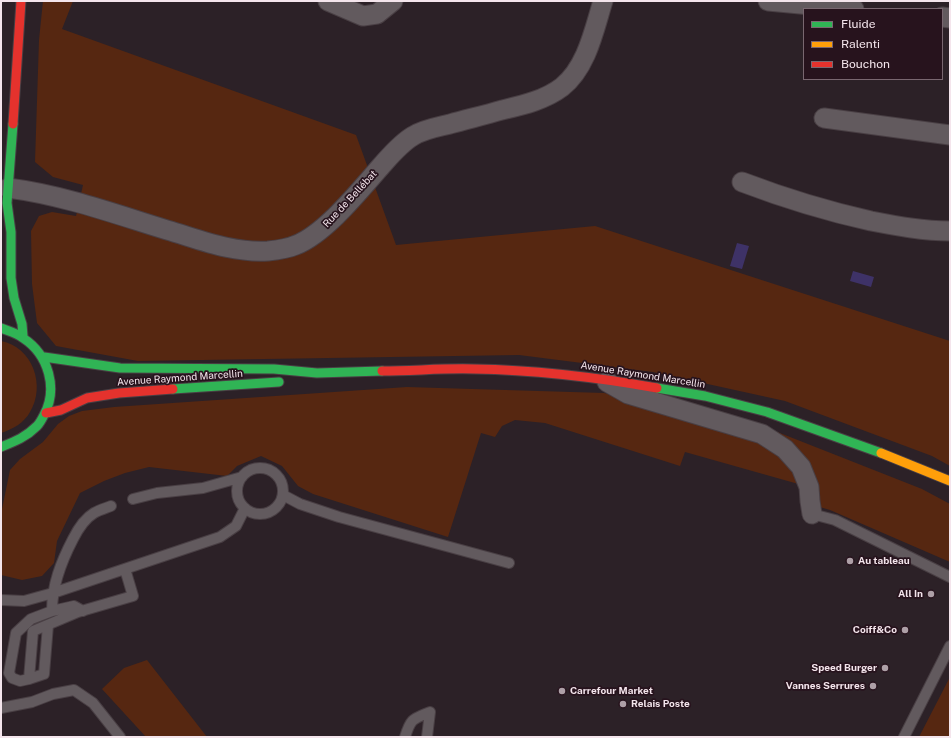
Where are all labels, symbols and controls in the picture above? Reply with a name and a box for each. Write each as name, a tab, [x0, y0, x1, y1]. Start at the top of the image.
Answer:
legend	[803, 8, 943, 80]
text: Fluide	[841, 17, 876, 31]
text: Ralenti	[841, 37, 880, 51]
text: Bouchon	[841, 57, 890, 71]
street label: Rue de Bellébat	[321, 168, 379, 230]
street label: Avenue Raymond Marcellin	[580, 359, 706, 391]
street label: Avenue Raymond Marcellin	[117, 368, 243, 388]
place label: Au tableau	[858, 555, 910, 567]
marker: Au tableau	[845, 556, 855, 566]
place label: All In	[898, 588, 923, 600]
marker: All In	[926, 589, 936, 599]
place label: Coiff&Co	[853, 624, 897, 636]
marker: Coiff&Co	[900, 625, 910, 635]
place label: Speed Burger	[811, 662, 877, 674]
marker: Speed Burger	[880, 663, 890, 673]
place label: Vannes Serrures	[786, 680, 865, 692]
marker: Vannes Serrures	[868, 681, 878, 691]
place label: Carrefour Market	[570, 685, 653, 697]
marker: Carrefour Market	[557, 686, 567, 696]
place label: Relais Poste	[631, 698, 690, 710]
marker: Relais Poste	[618, 699, 628, 709]

